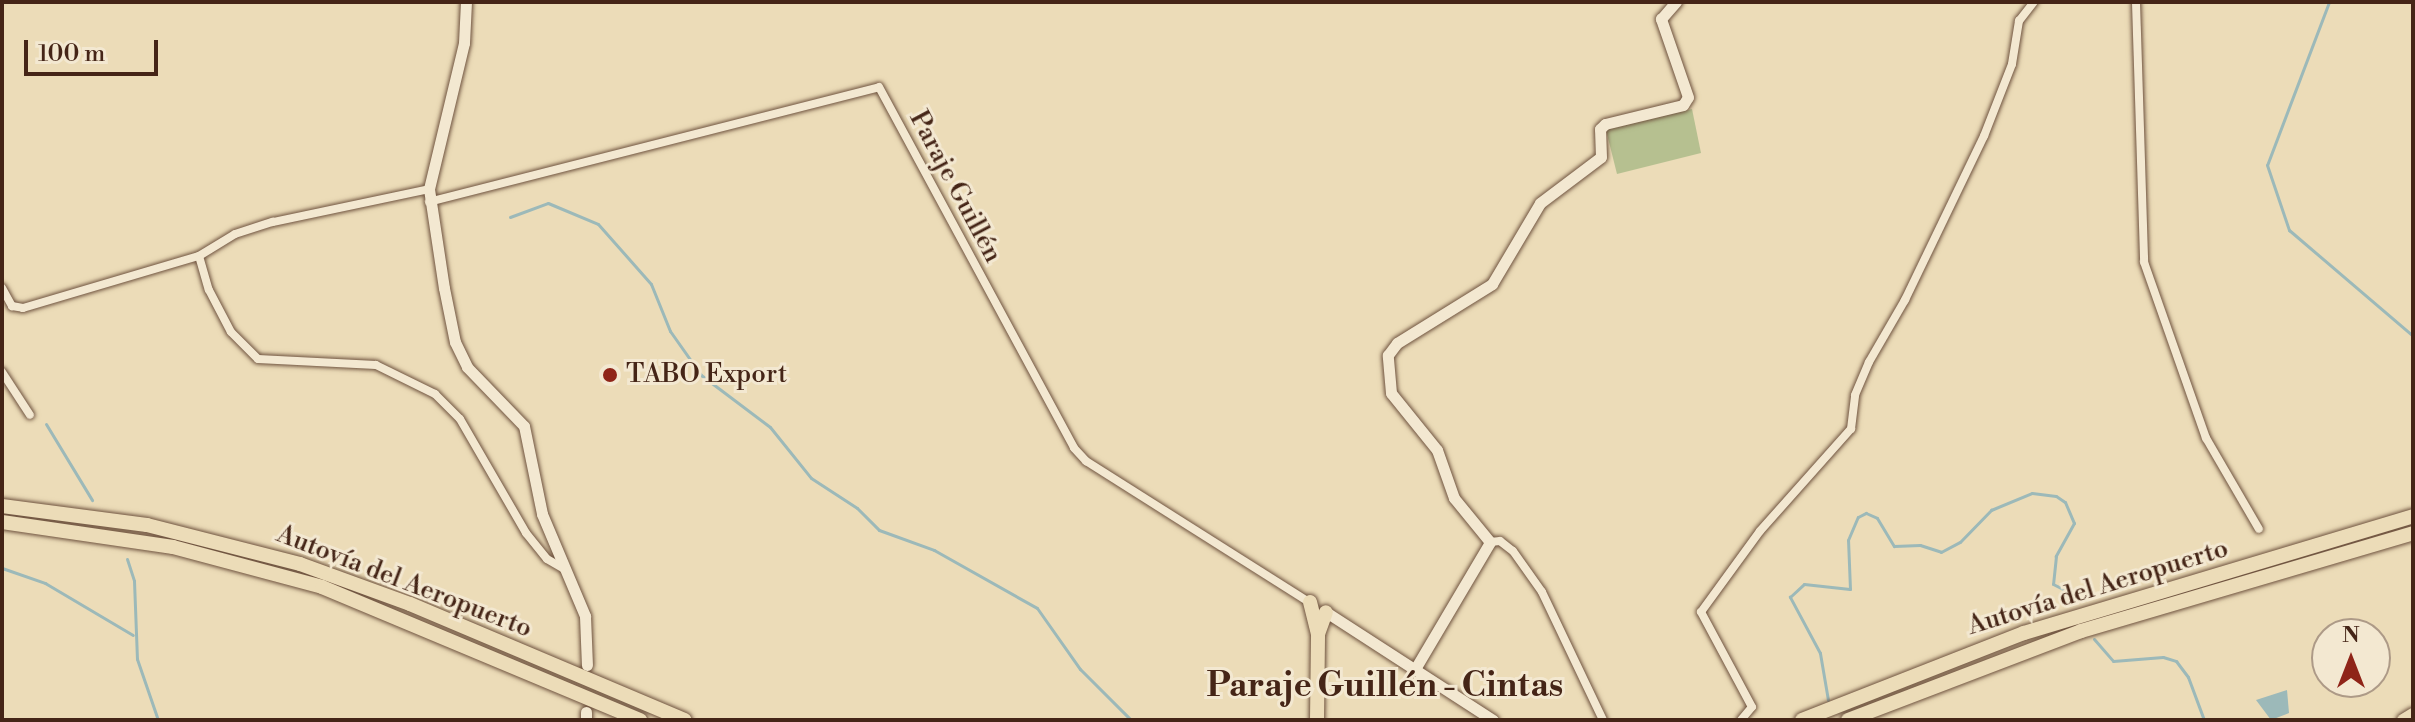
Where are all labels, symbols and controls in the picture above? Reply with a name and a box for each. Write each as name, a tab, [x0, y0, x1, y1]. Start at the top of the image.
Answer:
scale bar	[28, 24, 162, 74]
text: 100 m	[38, 39, 105, 69]
street label: Paraje Guillén	[902, 106, 1008, 268]
place label: TABO Export	[626, 359, 787, 391]
marker: TABO Export	[601, 366, 619, 384]
street label: Autovía del Aeropuerto	[272, 519, 536, 645]
street label: Autovía del Aeropuerto	[1964, 534, 2232, 642]
north arrow	[2311, 618, 2391, 698]
text: N	[2342, 622, 2360, 649]
district label: Paraje Guillén - Cintas	[1207, 667, 1563, 707]

